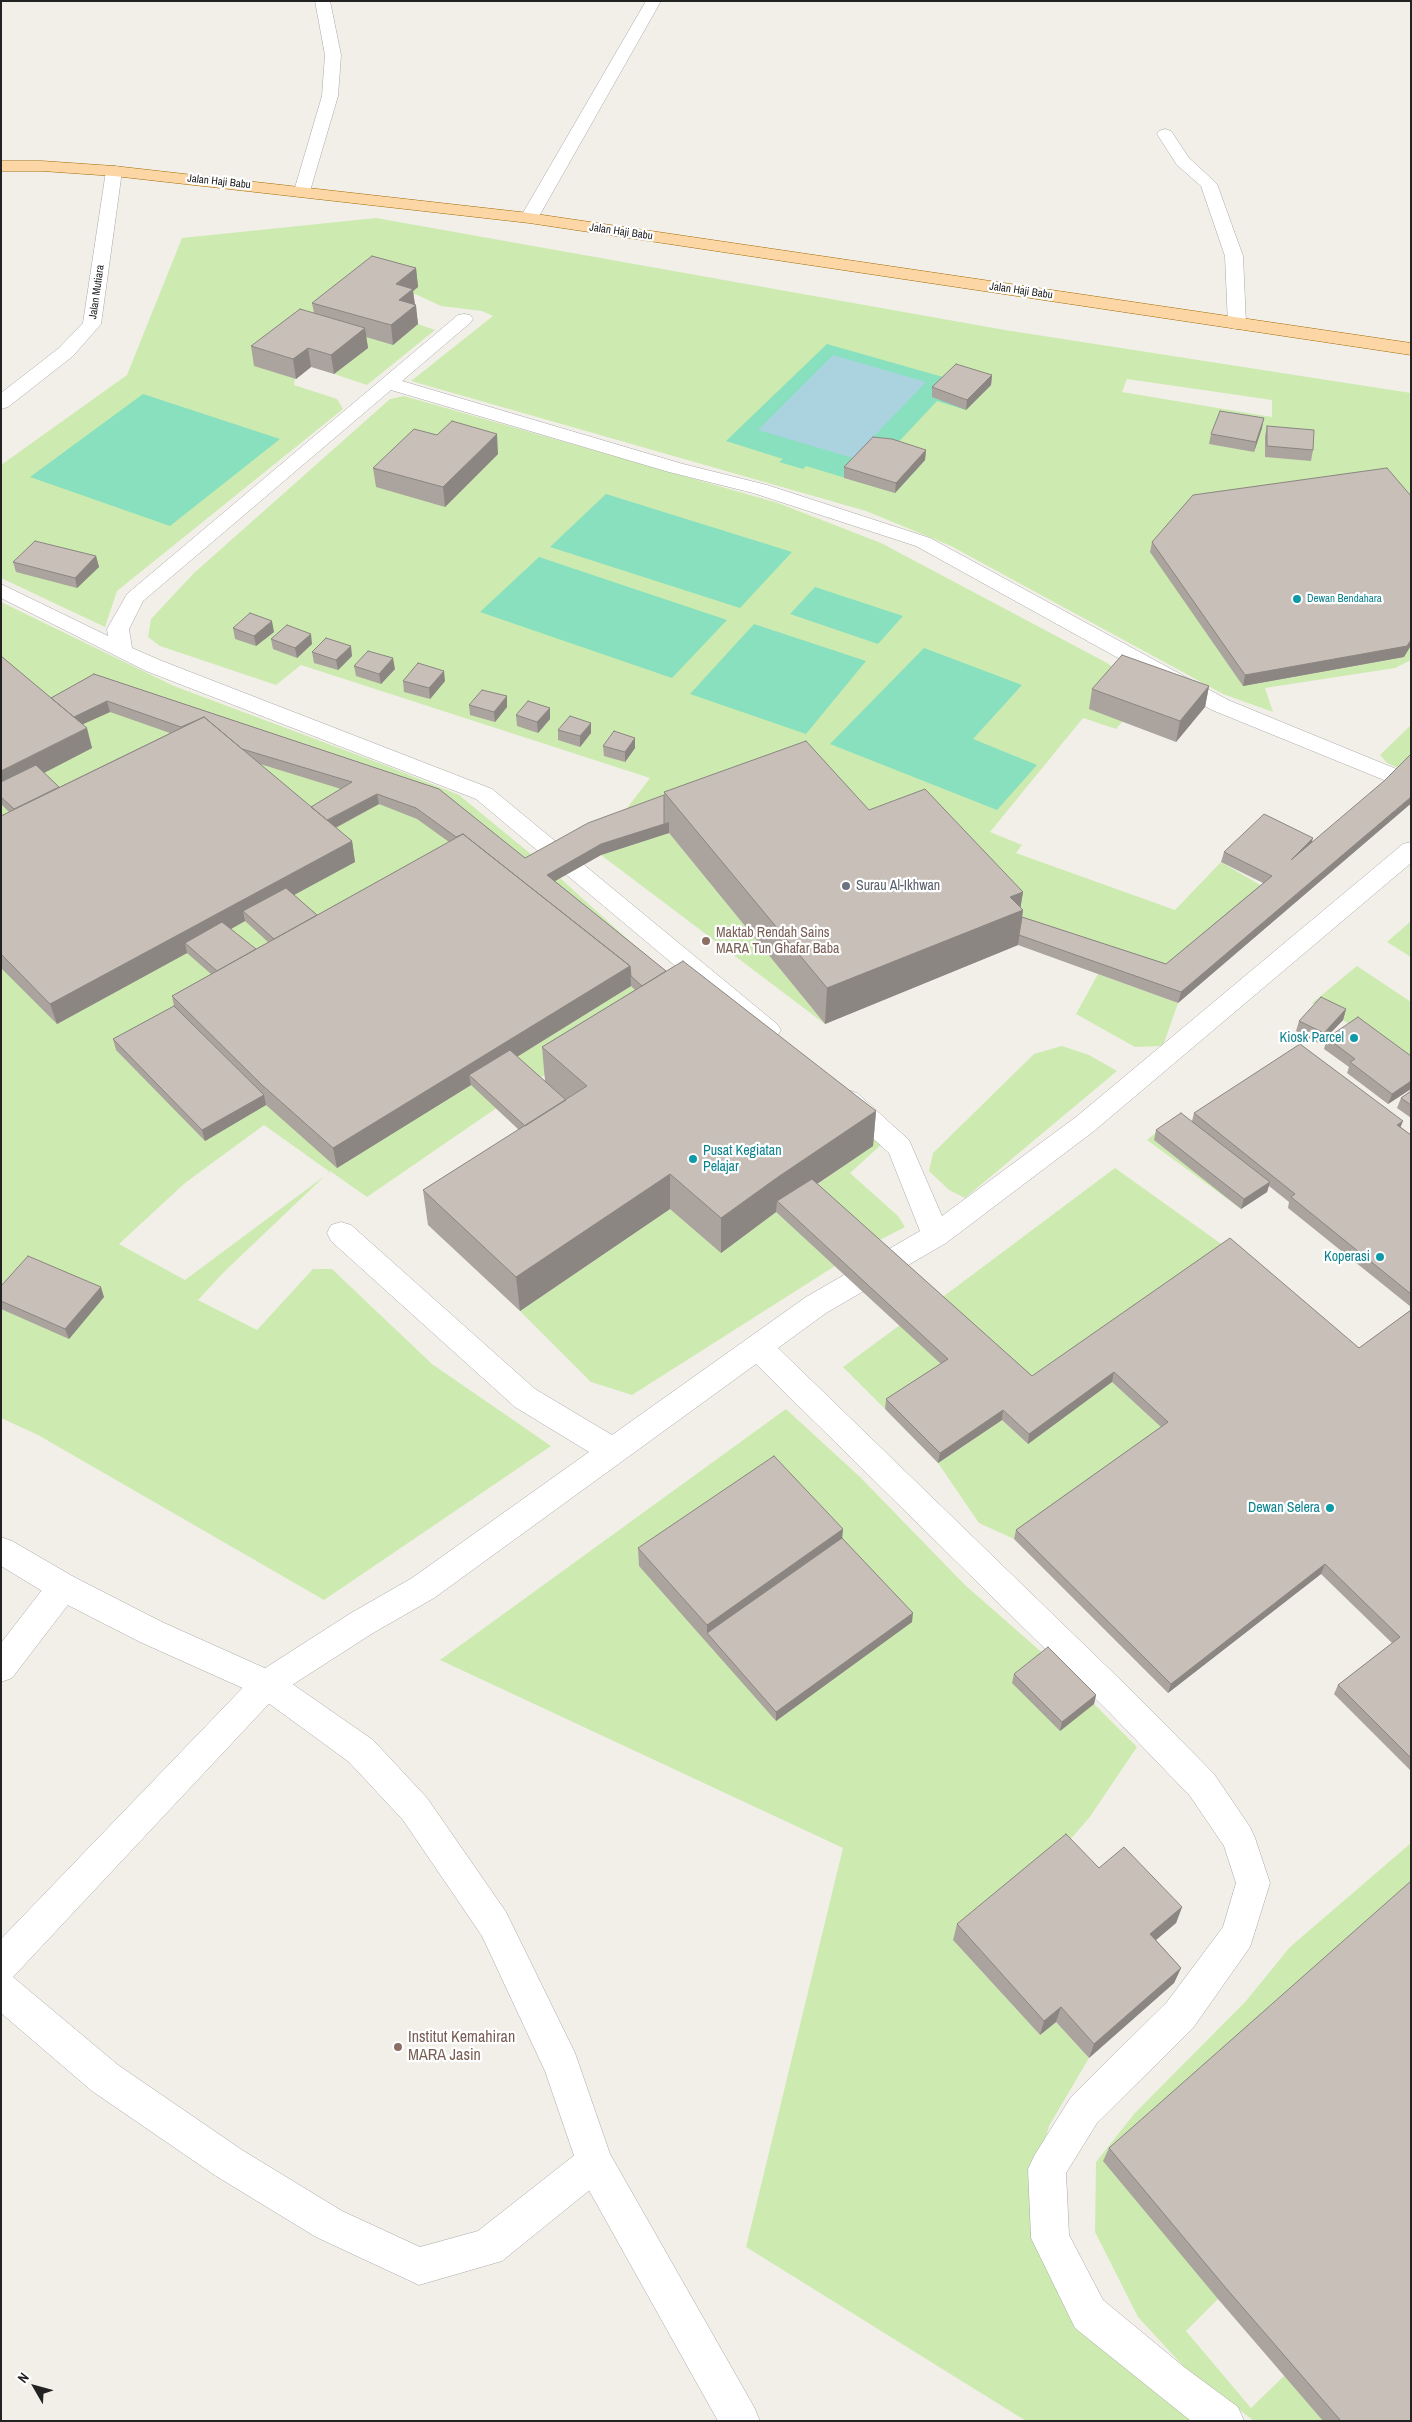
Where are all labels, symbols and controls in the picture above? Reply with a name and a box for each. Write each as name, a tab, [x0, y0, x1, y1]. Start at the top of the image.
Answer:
street label: Jalan Haji Babu	[187, 172, 251, 192]
street label: Jalan Haji Babu	[589, 221, 653, 243]
street label: Jalan Mutiara	[87, 264, 107, 320]
street label: Jalan Haji Babu	[989, 280, 1053, 302]
place label: Dewan Bendahara	[1307, 592, 1382, 606]
marker: Dewan Bendahara	[1291, 593, 1303, 605]
place label: Surau Al-Ikhwan	[856, 878, 940, 894]
marker: Surau Al-Ikhwan	[840, 880, 852, 892]
place label: Maktab Rendah Sains MARA Tun Ghafar Baba	[716, 925, 839, 958]
marker: Maktab Rendah Sains MARA Tun Ghafar Baba	[700, 935, 712, 947]
place label: Kiosk Parcel	[1280, 1030, 1344, 1046]
marker: Kiosk Parcel	[1348, 1032, 1360, 1044]
place label: Pusat Kegiatan Pelajar	[703, 1143, 782, 1176]
marker: Pusat Kegiatan Pelajar	[687, 1153, 699, 1165]
place label: Koperasi	[1324, 1249, 1370, 1265]
marker: Koperasi	[1374, 1251, 1386, 1263]
place label: Dewan Selera	[1248, 1500, 1320, 1516]
marker: Dewan Selera	[1324, 1502, 1336, 1514]
place label: Institut Kemahiran MARA Jasin	[408, 2028, 515, 2066]
marker: Institut Kemahiran MARA Jasin	[392, 2041, 404, 2053]
north arrow	[10, 2362, 60, 2412]
text: N	[14, 2369, 33, 2387]

